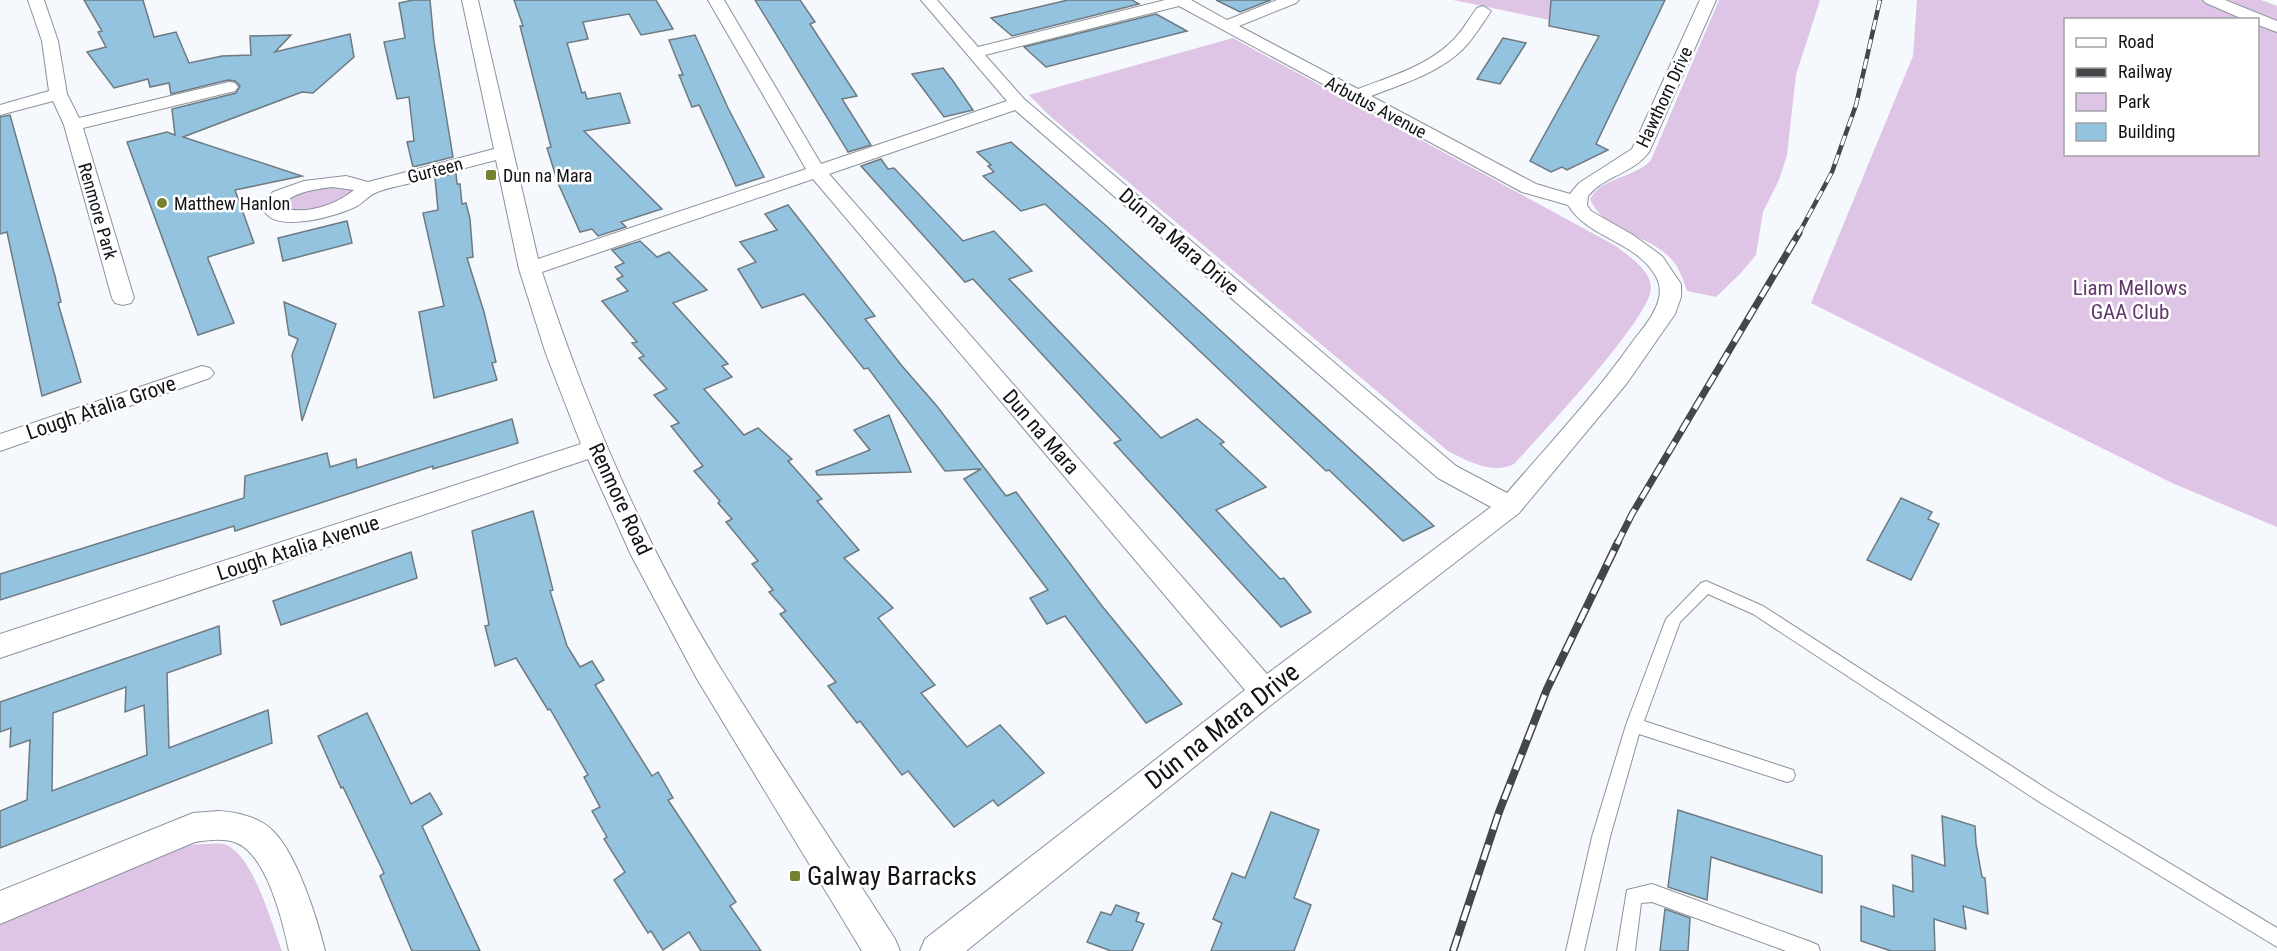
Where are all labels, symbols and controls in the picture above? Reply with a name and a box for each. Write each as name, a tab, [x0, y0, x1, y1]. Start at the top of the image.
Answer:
legend	[2064, 18, 2259, 156]
text: Road	[2118, 31, 2154, 52]
street label: Hawthorn Drive	[1631, 43, 1697, 151]
text: Railway	[2118, 61, 2173, 82]
street label: Arbutus Avenue	[1322, 72, 1430, 142]
text: Park	[2118, 91, 2150, 112]
text: Building	[2118, 121, 2175, 142]
street label: Gurteen	[405, 153, 465, 187]
street label: Renmore Park	[74, 160, 122, 262]
place label: Dun na Mara	[503, 165, 592, 186]
marker: Dun na Mara	[484, 168, 498, 182]
street label: Dún na Mara Drive	[1114, 183, 1244, 301]
place label: Matthew Hanlon	[174, 193, 290, 214]
marker: Matthew Hanlon	[155, 196, 169, 210]
park label: Liam Mellows GAA Club	[2073, 276, 2187, 324]
street label: Lough Atalia Grove	[23, 371, 179, 445]
street label: Dun na Mara	[998, 385, 1084, 479]
street label: Renmore Road	[584, 439, 656, 559]
street label: Lough Atalia Avenue	[214, 510, 382, 586]
street label: Dún na Mara Drive	[1139, 657, 1305, 795]
place label: Galway Barracks	[807, 861, 977, 891]
marker: Galway Barracks	[788, 869, 802, 883]

